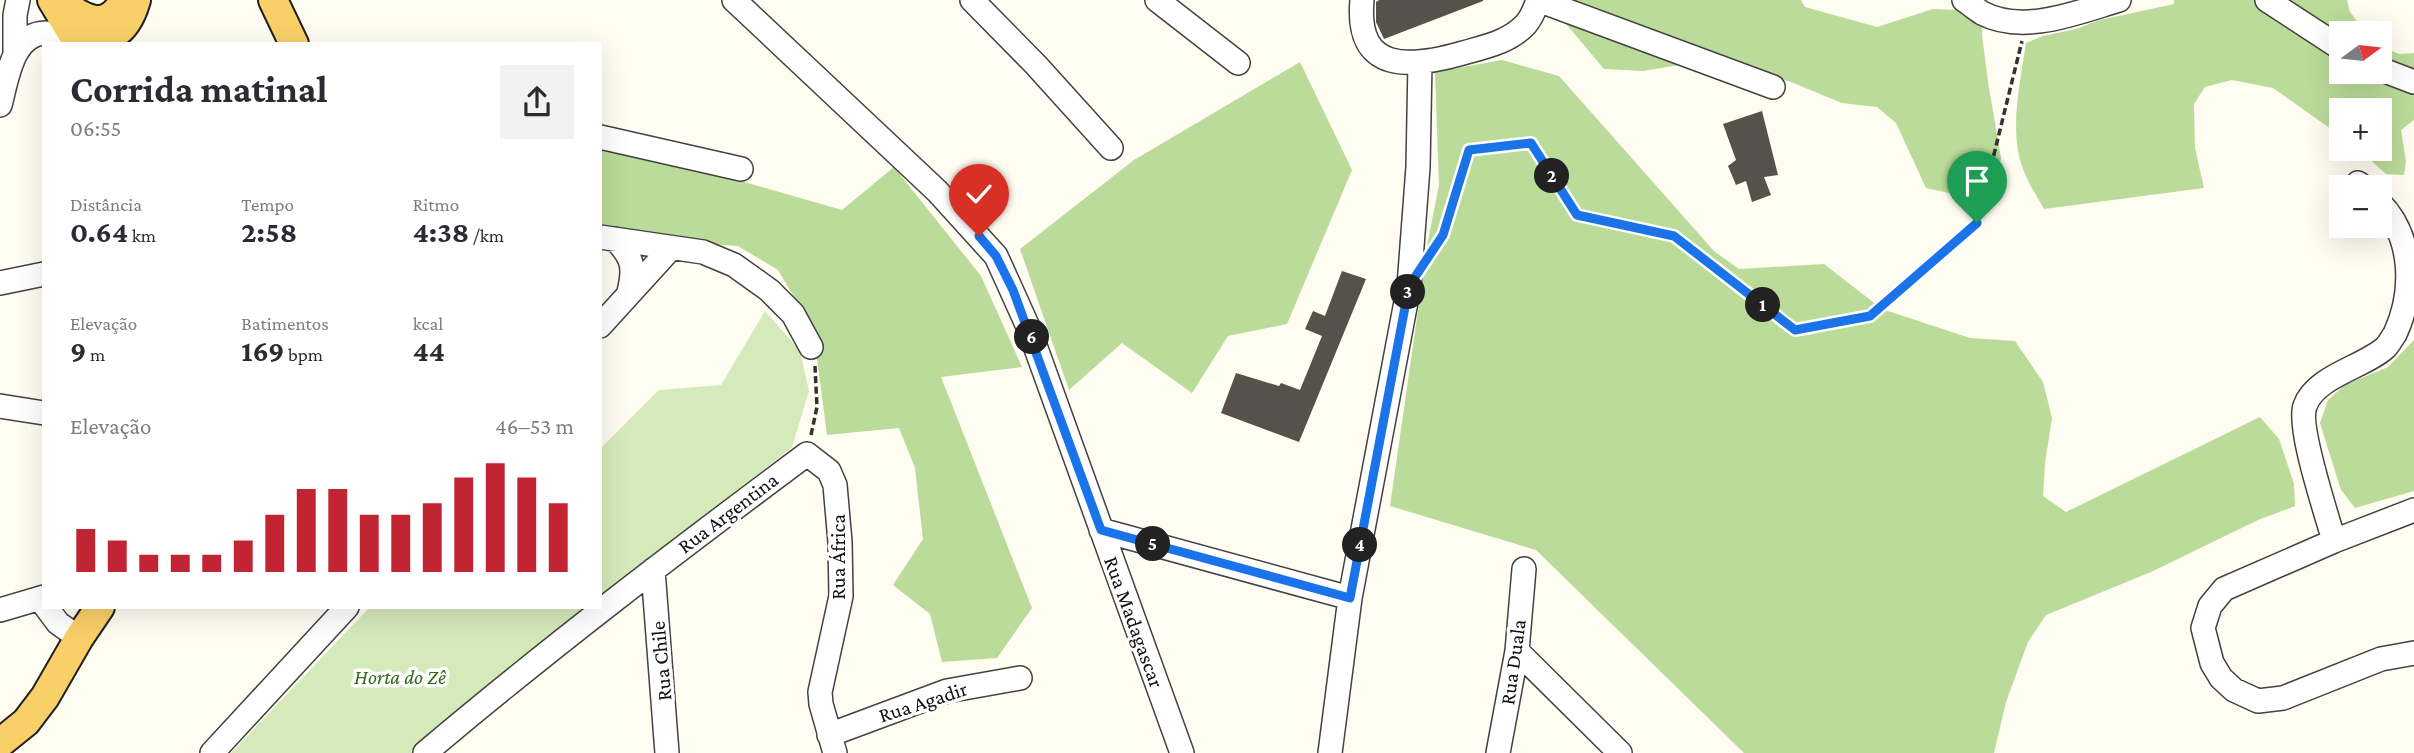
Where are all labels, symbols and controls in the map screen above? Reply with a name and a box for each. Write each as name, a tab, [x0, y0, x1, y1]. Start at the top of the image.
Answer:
north arrow	[2329, 21, 2392, 84]
map controls	[2329, 21, 2392, 238]
button: share	[500, 65, 574, 139]
text: Corrida matinal	[70, 68, 328, 110]
button: +	[2329, 98, 2392, 161]
text: 06:55	[70, 115, 121, 141]
pin	[1947, 151, 2007, 223]
pin: 2	[1534, 158, 1570, 194]
icon: arrive	[1958, 162, 1996, 200]
pin	[949, 164, 1009, 236]
text: 2	[1547, 165, 1556, 186]
icon: check	[960, 175, 998, 213]
button: −	[2329, 175, 2392, 238]
text: Distância	[70, 194, 142, 215]
text: Tempo	[241, 194, 294, 215]
text: Ritmo	[413, 194, 459, 215]
text: 0.64	[70, 215, 128, 248]
text: 2:58	[241, 215, 297, 248]
text: 4:38	[413, 215, 469, 248]
text: km	[128, 225, 156, 246]
text: /km	[469, 225, 504, 246]
pin: 3	[1390, 274, 1426, 310]
text: 3	[1403, 281, 1412, 302]
pin: 1	[1746, 288, 1780, 322]
text: 1	[1759, 294, 1766, 315]
text: Elevação	[70, 313, 137, 334]
text: Batimentos	[241, 313, 329, 334]
text: kcal	[413, 313, 443, 334]
pin: 6	[1014, 320, 1050, 354]
text: 6	[1026, 326, 1037, 347]
text: 9	[70, 334, 86, 367]
text: 169	[241, 334, 284, 367]
text: 44	[413, 334, 445, 367]
text: m	[86, 344, 105, 365]
text: bpm	[284, 344, 323, 365]
text: Elevação	[70, 413, 151, 439]
text: 46–53 m	[495, 413, 574, 439]
street label: Rua Argentina	[673, 467, 783, 558]
street label: Rua África	[826, 514, 850, 600]
pin: 5	[1136, 526, 1170, 562]
pin: 4	[1342, 528, 1378, 562]
text: 5	[1148, 533, 1157, 554]
text: 4	[1354, 534, 1365, 555]
street label: Rua Madagascar	[1099, 553, 1169, 691]
street label: Rua Duala	[1495, 617, 1531, 706]
street label: Rua Chile	[646, 620, 676, 702]
park label: Horta do Zê	[354, 665, 447, 689]
street label: Rua Agadir	[876, 676, 971, 728]

